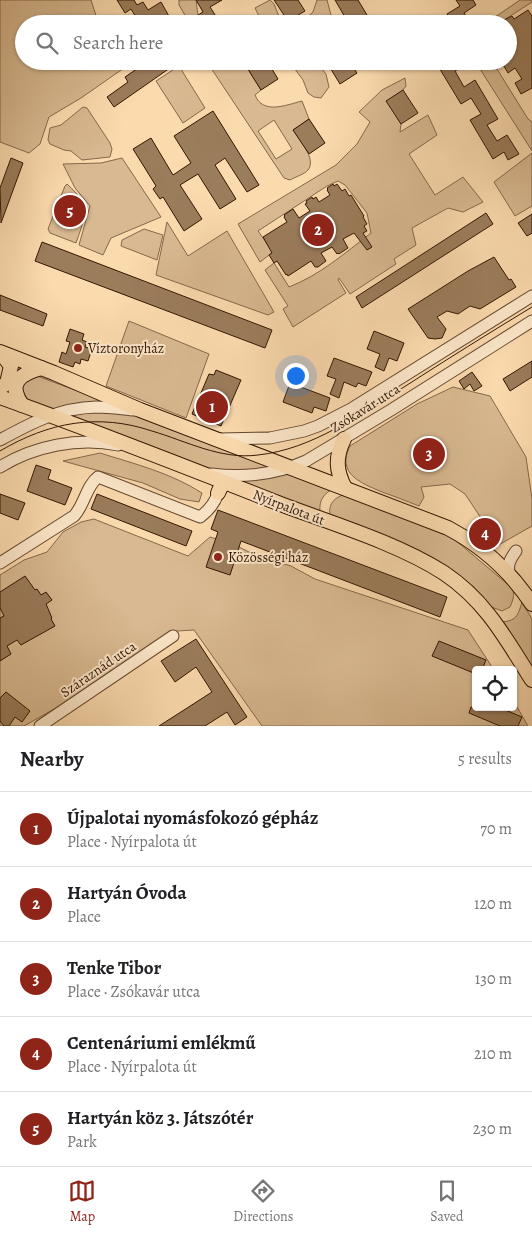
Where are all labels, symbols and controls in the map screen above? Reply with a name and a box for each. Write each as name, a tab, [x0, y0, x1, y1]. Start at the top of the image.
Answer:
search box	[15, 15, 517, 70]
icon: search	[33, 29, 61, 57]
text: Search here	[73, 30, 163, 56]
pin: 5	[54, 192, 86, 230]
pin: 2	[302, 211, 334, 249]
place label: Víztoronyház	[87, 339, 164, 358]
marker: Víztoronyház	[72, 342, 84, 354]
your location	[283, 363, 309, 389]
street label: Zsókavár utca	[327, 379, 404, 437]
pin: 1	[196, 388, 228, 426]
pin: 3	[413, 435, 445, 473]
street label: Nyírpalota út	[250, 485, 328, 530]
pin: 4	[469, 515, 501, 553]
place label: Közösségi ház	[228, 548, 308, 567]
marker: Közösségi ház	[212, 551, 224, 563]
street label: Száraznád utca	[57, 637, 140, 702]
map controls	[472, 666, 517, 711]
button: locate	[472, 666, 517, 711]
text: Nearby	[20, 745, 83, 773]
text: 5 results	[458, 748, 512, 770]
text: Újpalotai nyomásfokozó gépház	[67, 805, 318, 831]
text: 1	[33, 818, 39, 840]
text: 70 m	[480, 818, 512, 840]
text: Place · Nyírpalota út	[67, 831, 197, 853]
text: Hartyán Óvoda	[67, 880, 187, 906]
text: 2	[32, 893, 40, 915]
text: 120 m	[474, 893, 512, 915]
text: Place	[67, 906, 101, 928]
text: Tenke Tibor	[67, 955, 161, 981]
text: 3	[33, 968, 39, 990]
text: 130 m	[475, 968, 512, 990]
text: Place · Zsókavár utca	[67, 981, 200, 1003]
text: Centenáriumi emlékmű	[67, 1030, 256, 1056]
text: 4	[32, 1043, 40, 1065]
text: 210 m	[474, 1043, 512, 1065]
text: Place · Nyírpalota út	[67, 1056, 197, 1078]
text: Hartyán köz 3. Játszótér	[67, 1105, 253, 1131]
text: 5	[33, 1118, 39, 1140]
text: 230 m	[473, 1118, 512, 1140]
text: Park	[67, 1131, 97, 1153]
tab: Map	[68, 1177, 96, 1226]
tab: Directions	[233, 1177, 293, 1226]
tab: Saved	[430, 1177, 464, 1226]

